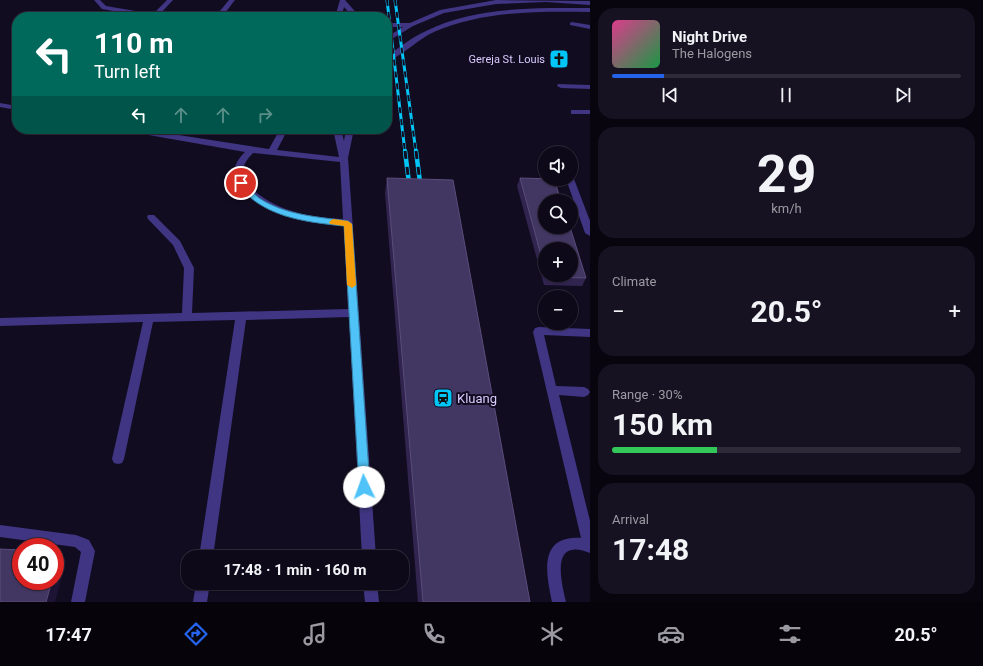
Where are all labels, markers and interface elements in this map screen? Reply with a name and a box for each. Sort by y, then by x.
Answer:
text: 110 m [94,27,173,60]
icon: left [28,28,80,80]
text: Night Drive [672,28,747,46]
text: The Halogens [672,46,752,61]
church icon: Gereja St. Louis [548,48,570,70]
place label: Gereja St. Louis [468,53,545,66]
text: Turn left [94,61,160,82]
icon: previous [659,84,681,106]
icon: pause [775,84,797,106]
icon: next [892,84,914,106]
icon: left [128,104,150,126]
icon: ahead [170,104,192,126]
icon: ahead [212,104,234,126]
icon: right [254,104,276,126]
text: 29 [757,144,816,205]
map controls [538,146,578,330]
button: sound [538,146,578,186]
pin [224,166,258,200]
icon: arrive [230,172,252,194]
button: search [538,194,578,234]
text: km/h [771,201,802,216]
button: + [538,242,578,282]
text: Climate [612,274,656,289]
button: − [538,290,578,330]
text: 20.5° [751,294,823,329]
text: − [612,299,625,324]
text: + [949,299,961,324]
station icon: Kluang [432,387,454,409]
text: Range · 30% [612,387,682,402]
place label: Kluang [457,391,497,406]
text: 150 km [612,407,713,442]
position arrow [343,466,385,508]
text: Arrival [612,512,649,527]
text: 17:48 [612,532,689,567]
speed limit sign: 40 [12,538,64,590]
text: 17:48 · 1 min · 160 m [224,561,366,579]
icon: directions [182,620,210,648]
icon: music [301,620,329,648]
icon: phone [420,620,448,648]
icon: climate [538,620,566,648]
icon: car [657,620,685,648]
icon: filters [776,620,804,648]
text: 17:47 [45,624,92,645]
text: 20.5° [894,624,938,645]

